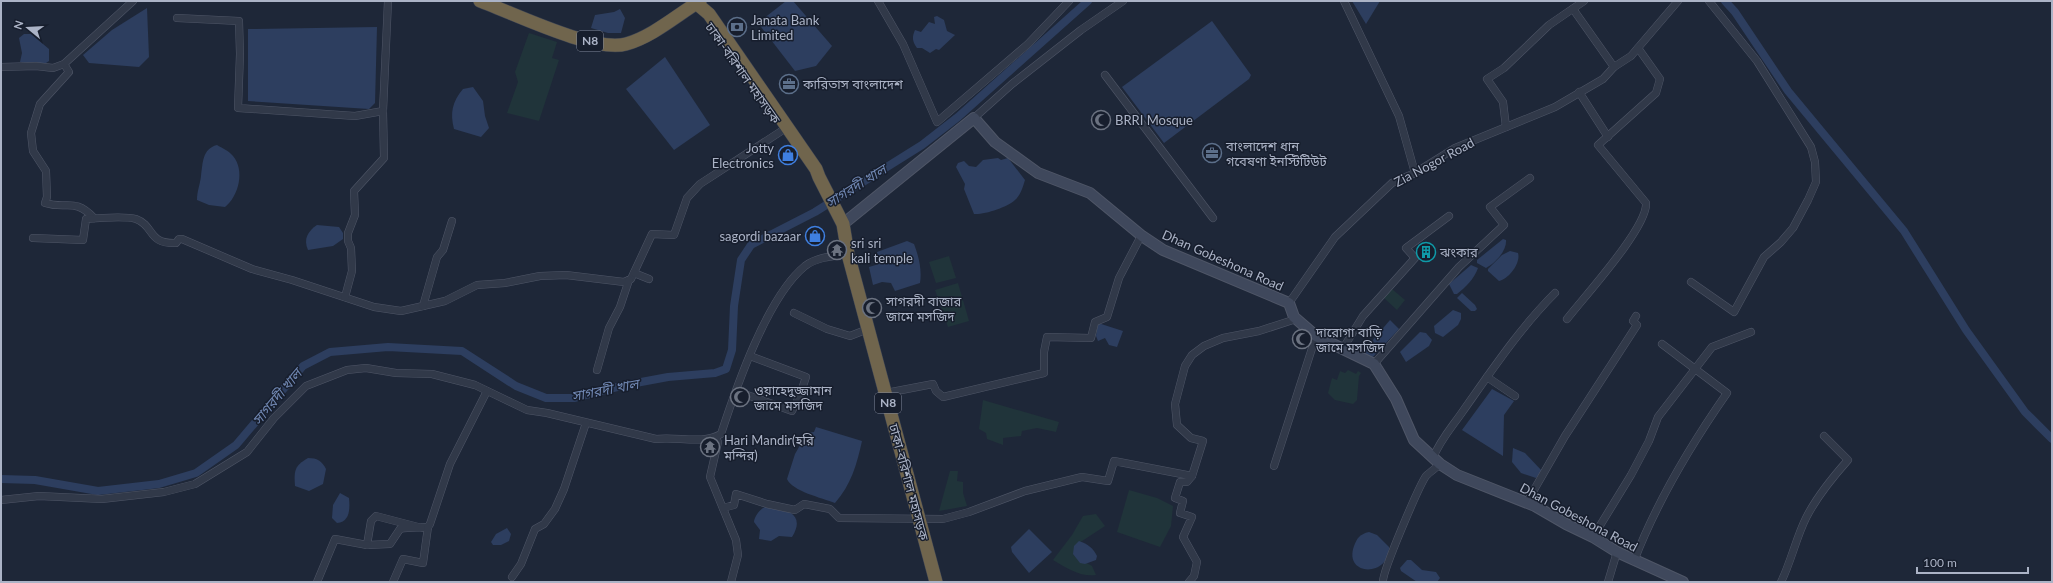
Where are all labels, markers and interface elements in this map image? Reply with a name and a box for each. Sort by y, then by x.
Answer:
north arrow [8,8,48,48]
place label: Janata Bank Limited [751,12,820,43]
bank icon: Janata Bank Limited [726,16,748,38]
text: N [11,19,26,31]
street label: ঢাকা-বরিশাল মহাসড়ক [702,19,784,127]
road number: N8 [577,31,603,51]
office icon: কারিতাস বাংলাদেশ [778,73,800,95]
place label: কারিতাস বাংলাদেশ [802,76,903,92]
mosque icon: BRRI Mosque [1090,109,1112,131]
place label: BRRI Mosque [1115,112,1193,128]
street label: Zia Nogor Road [1391,134,1477,190]
place label: বাংলাদেশ ধান গবেষণা ইনস্টিটিউট [1225,138,1328,169]
place label: Jotty Electronics [712,140,774,171]
office icon: বাংলাদেশ ধান গবেষণা ইনস্টিটিউট [1201,142,1223,164]
shop icon: Jotty Electronics [777,144,799,166]
water label: সাগরদী খাল [822,159,891,211]
shop icon: sagordi bazaar [804,225,826,247]
street label: Dhan Gobeshona Road [1160,226,1286,294]
place label: sagordi bazaar [719,228,801,244]
place label: sri sri kali temple [851,235,913,266]
temple icon: sri sri kali temple [826,239,848,261]
building icon: ঝংকার [1415,241,1437,263]
place label: ঝংকার [1439,244,1478,260]
place label: সাগরদী বাজার জামে মসজিদ [885,293,962,324]
mosque icon: সাগরদী বাজার জামে মসজিদ [861,297,883,319]
place label: দারোগা বাড়ি জামে মসজিদ [1315,324,1385,355]
mosque icon: দারোগা বাড়ি জামে মসজিদ [1291,328,1313,350]
water label: সাগরদী খাল [248,363,307,428]
water label: সাগরদী খাল [570,374,643,404]
place label: ওয়াহেদুজ্জামান জামে মসজিদ [753,382,832,413]
mosque icon: ওয়াহেদুজ্জামান জামে মসজিদ [729,386,751,408]
road number: N8 [875,393,901,413]
street label: ঢাকা-বরিশাল মহাসড়ক [886,421,932,542]
place label: Hari Mandir(হরি মন্দির) [723,432,814,463]
temple icon: Hari Mandir(হরি মন্দির) [699,436,721,458]
street label: Dhan Gobeshona Road [1517,479,1641,555]
scale bar [1917,549,2028,575]
text: 100 m [1923,555,1957,570]

